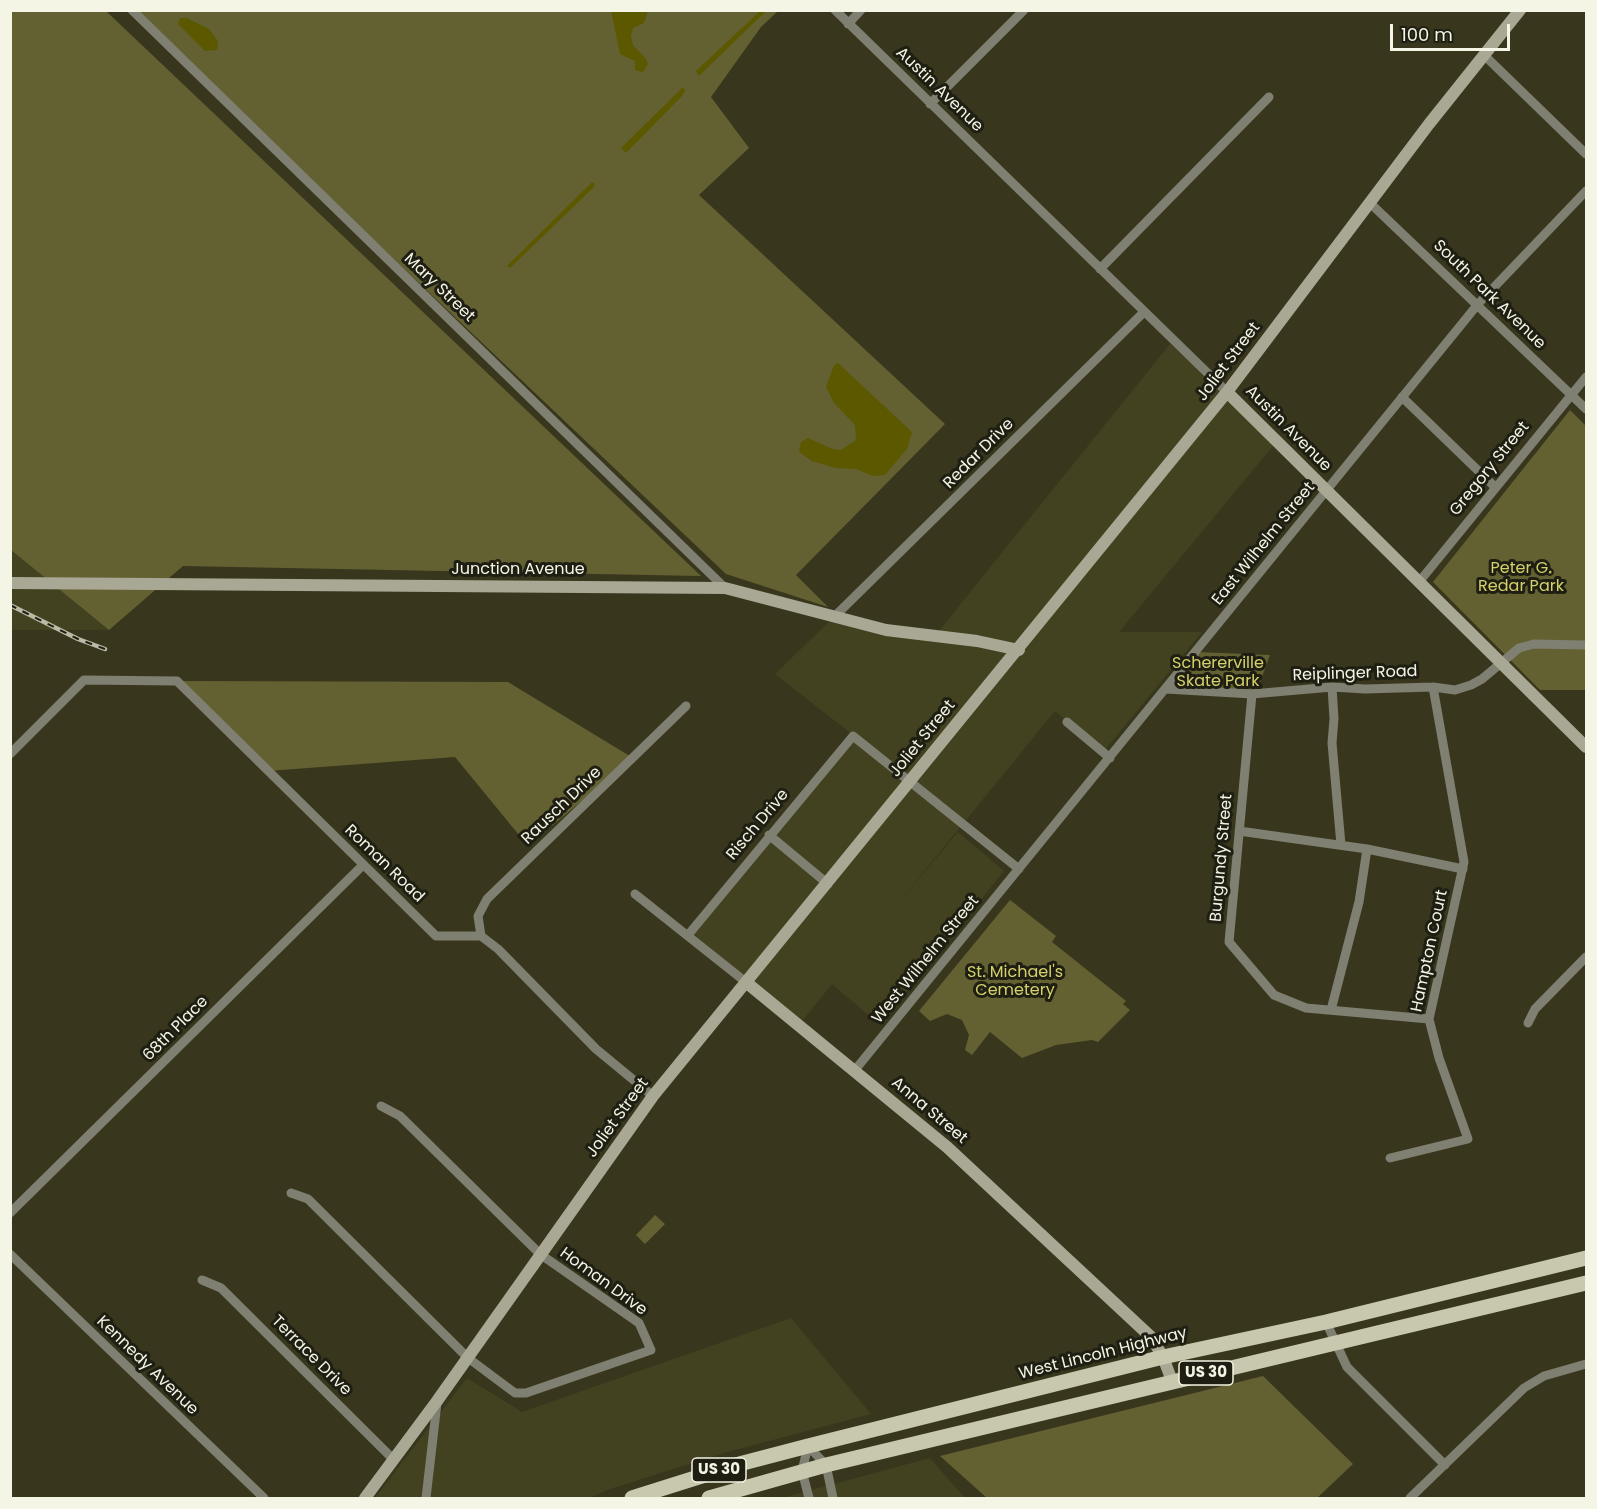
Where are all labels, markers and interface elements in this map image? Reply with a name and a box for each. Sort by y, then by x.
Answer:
scale bar [1393,12,1513,50]
text: 100 m [1401,22,1453,47]
street label: Austin Avenue [891,44,987,136]
street label: South Park Avenue [1429,236,1549,354]
street label: Mary Street [400,250,478,326]
street label: Joliet Street [1193,319,1265,405]
street label: Austin Avenue [1241,382,1335,476]
street label: Redar Drive [940,415,1018,493]
street label: Gregory Street [1446,418,1534,520]
street label: East Wilhelm Street [1209,479,1319,609]
park label: Peter G. Redar Park [1478,559,1564,597]
street label: Junction Avenue [451,560,585,580]
park label: Schererville Skate Park [1172,654,1264,692]
street label: Reiplinger Road [1292,662,1418,686]
street label: Joliet Street [886,697,960,781]
street label: Rausch Drive [518,763,606,849]
street label: Risch Drive [723,786,793,864]
street label: Burgundy Street [1207,793,1237,923]
street label: Roman Road [340,821,428,907]
street label: Hampton Court [1408,888,1452,1014]
street label: West Wilhelm Street [868,892,984,1028]
park label: St. Michael's Cemetery [967,963,1063,1001]
street label: 68th Place [139,992,213,1066]
street label: Anna Street [887,1074,971,1148]
street label: Joliet Street [583,1075,653,1161]
street label: Homan Drive [556,1244,650,1320]
street label: Terrace Drive [267,1312,355,1400]
street label: Kennedy Avenue [92,1313,202,1419]
street label: West Lincoln Highway [1017,1324,1189,1384]
road number: US 30 [1179,1361,1233,1385]
road number: US 30 [692,1458,746,1482]

